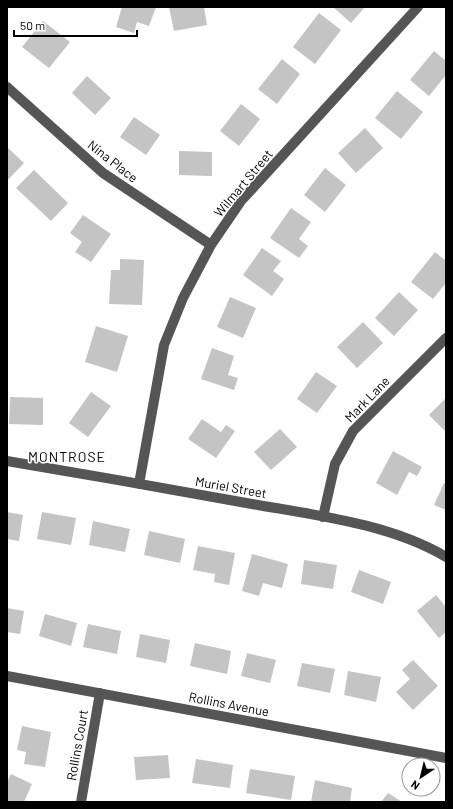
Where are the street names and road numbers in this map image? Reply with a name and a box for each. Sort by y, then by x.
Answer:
street label: Nina Place [85,136,141,186]
street label: Wilmart Street [210,146,276,220]
street label: Mark Lane [341,373,393,425]
street label: Muriel Street [194,473,268,501]
street label: Rollins Avenue [187,688,271,720]
street label: Rollins Court [63,708,91,782]

